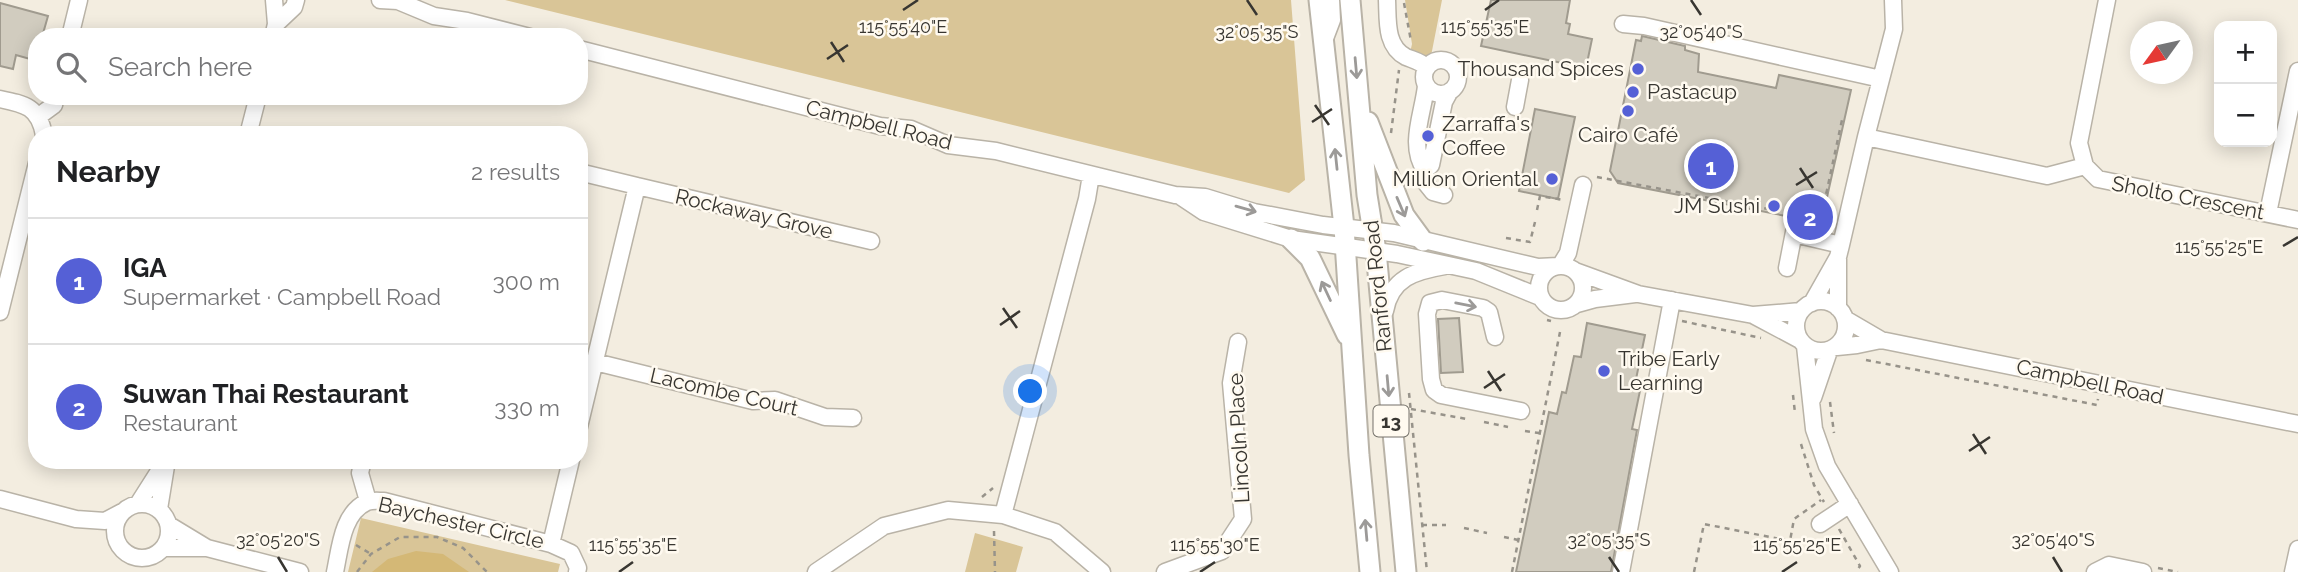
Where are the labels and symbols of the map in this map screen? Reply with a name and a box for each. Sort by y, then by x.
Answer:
text: 115°55'40"E [859,16,947,37]
text: 115°55'35"E [1441,16,1529,37]
text: 32°05'35"S [1215,21,1299,42]
text: 32°05'40"S [1659,21,1743,42]
north arrow [2130,21,2193,84]
one-way arrow [1350,56,1363,79]
place label: Thousand Spices [1458,56,1624,81]
marker: Thousand Spices [1630,61,1646,77]
place label: Pastacup [1647,79,1737,104]
marker: Pastacup [1625,84,1641,100]
street label: Campbell Road [803,94,955,155]
marker: Cairo Café [1620,103,1636,119]
place label: Zarraffa's Coffee [1442,111,1530,160]
place label: Cairo Café [1578,122,1678,147]
marker: Zarraffa's Coffee [1420,128,1436,144]
pin: 1 [1688,140,1734,192]
one-way arrow [1330,148,1343,171]
place label: Million Oriental [1393,166,1538,191]
street label: Sholto Crescent [2110,170,2266,225]
marker: Million Oriental [1544,171,1560,187]
street label: Rockaway Grove [673,183,835,244]
pin: 2 [1787,191,1833,243]
place label: JM Sushi [1674,193,1760,218]
one-way arrow [1396,196,1409,217]
marker: JM Sushi [1766,198,1782,214]
one-way arrow [1235,204,1257,217]
street label: Ranford Road [1358,219,1397,353]
text: 115°55'25"E [2175,236,2263,257]
one-way arrow [1319,281,1333,302]
one-way arrow [1454,298,1477,312]
place label: Tribe Early Learning [1618,346,1720,395]
street label: Campbell Road [2014,354,2166,409]
street label: Lacombe Court [648,362,801,421]
marker: Tribe Early Learning [1596,363,1612,379]
street label: Lincoln Place [1223,372,1254,504]
your location [1013,374,1047,408]
one-way arrow [1382,374,1395,397]
road number: 13 [1374,406,1408,436]
street label: Baychester Circle [376,491,546,554]
one-way arrow [1359,519,1372,542]
text: 32°05'20"S [236,529,320,550]
text: 32°05'35"S [1567,529,1651,550]
text: 32°05'40"S [2011,529,2095,550]
text: 115°55'35"E [589,534,677,555]
text: 115°55'30"E [1170,534,1260,555]
text: 115°55'25"E [1753,534,1841,555]

